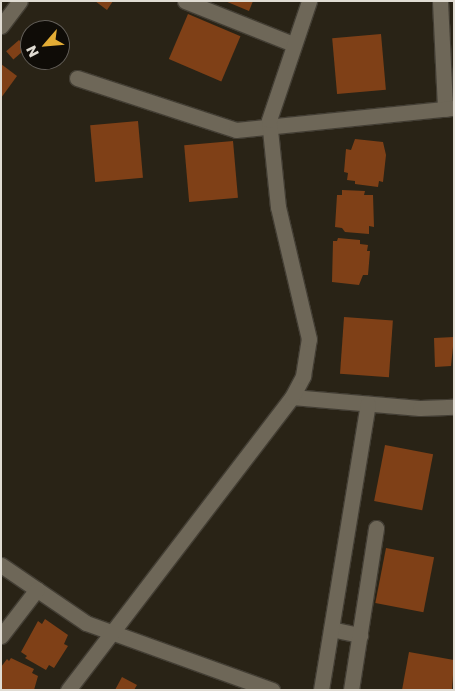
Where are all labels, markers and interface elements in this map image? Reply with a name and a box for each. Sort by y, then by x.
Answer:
north arrow [20,20,70,70]
text: N [21,42,44,61]

